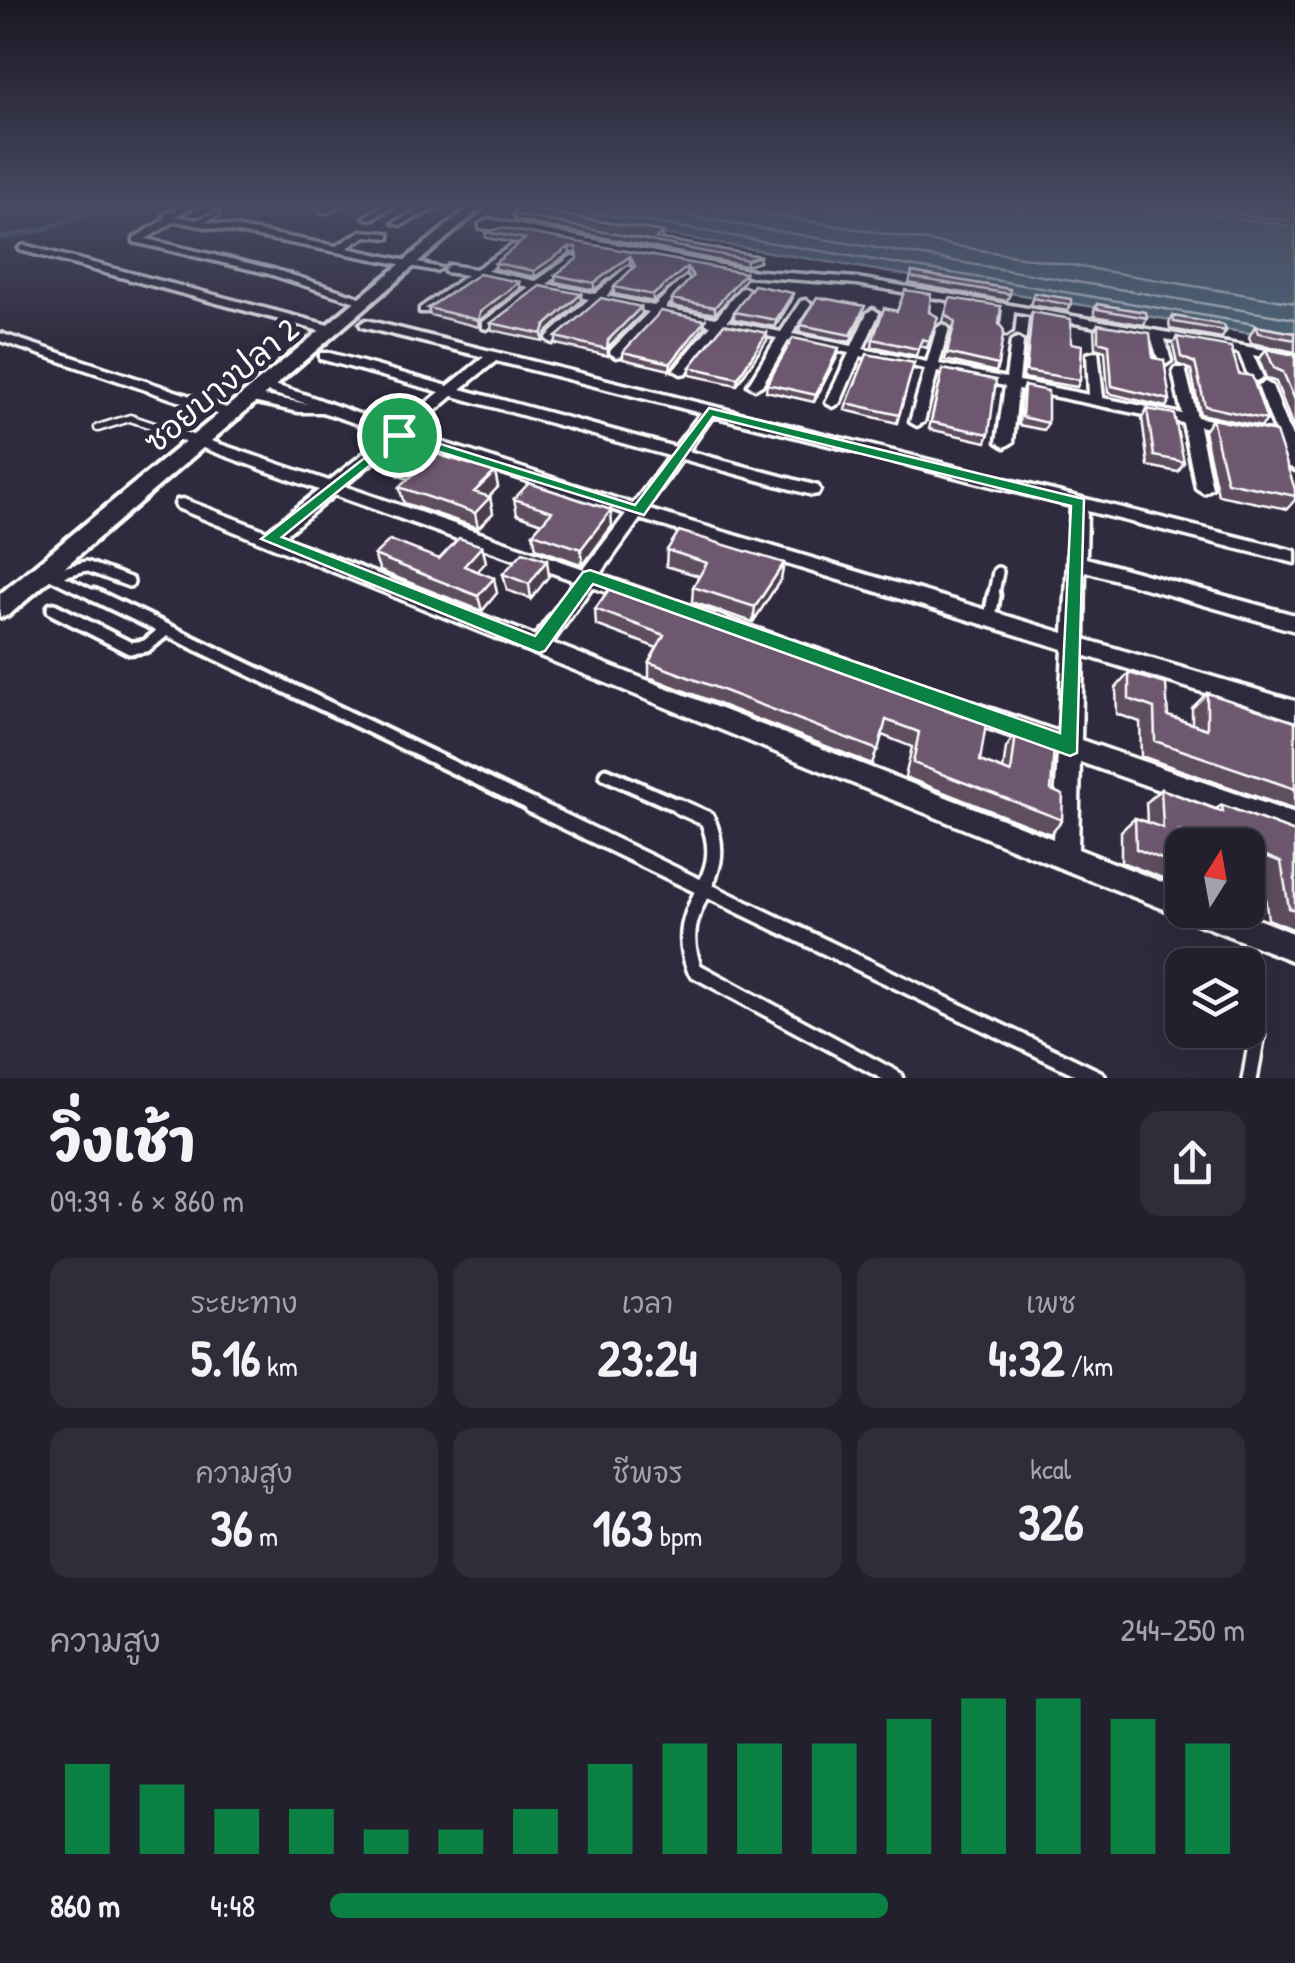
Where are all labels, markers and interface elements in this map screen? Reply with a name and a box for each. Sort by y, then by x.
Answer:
street label: ซอยบางปลา 2 [135,308,307,462]
pin [357,393,442,478]
icon: arrive [372,408,427,463]
north arrow [1165,828,1265,928]
map controls [1165,828,1265,1048]
button: layers [1165,948,1265,1048]
text: วิ่งเช้า [50,1104,195,1178]
button: share [1140,1111,1245,1216]
text: 09:39 · 6 × 860 m [50,1179,244,1222]
text: ระยะทาง [191,1284,298,1322]
text: เวลา [622,1284,673,1322]
text: เพซ [1026,1284,1076,1322]
text: 5.16 [191,1324,261,1392]
text: 23:24 [598,1324,697,1392]
text: 4:32 [988,1324,1064,1392]
text: km [261,1347,298,1385]
text: /km [1064,1347,1113,1385]
text: kcal [1030,1450,1071,1488]
text: ความสูง [196,1454,293,1492]
text: ชีพจร [612,1454,683,1492]
text: 326 [1018,1488,1084,1556]
text: 36 [210,1494,253,1562]
text: 163 [593,1494,653,1562]
text: m [253,1517,278,1555]
text: bpm [653,1517,702,1555]
text: 244–250 m [1121,1608,1245,1651]
text: ความสูง [50,1619,161,1662]
text: 860 m [50,1884,120,1927]
text: 4:48 [210,1884,255,1927]

